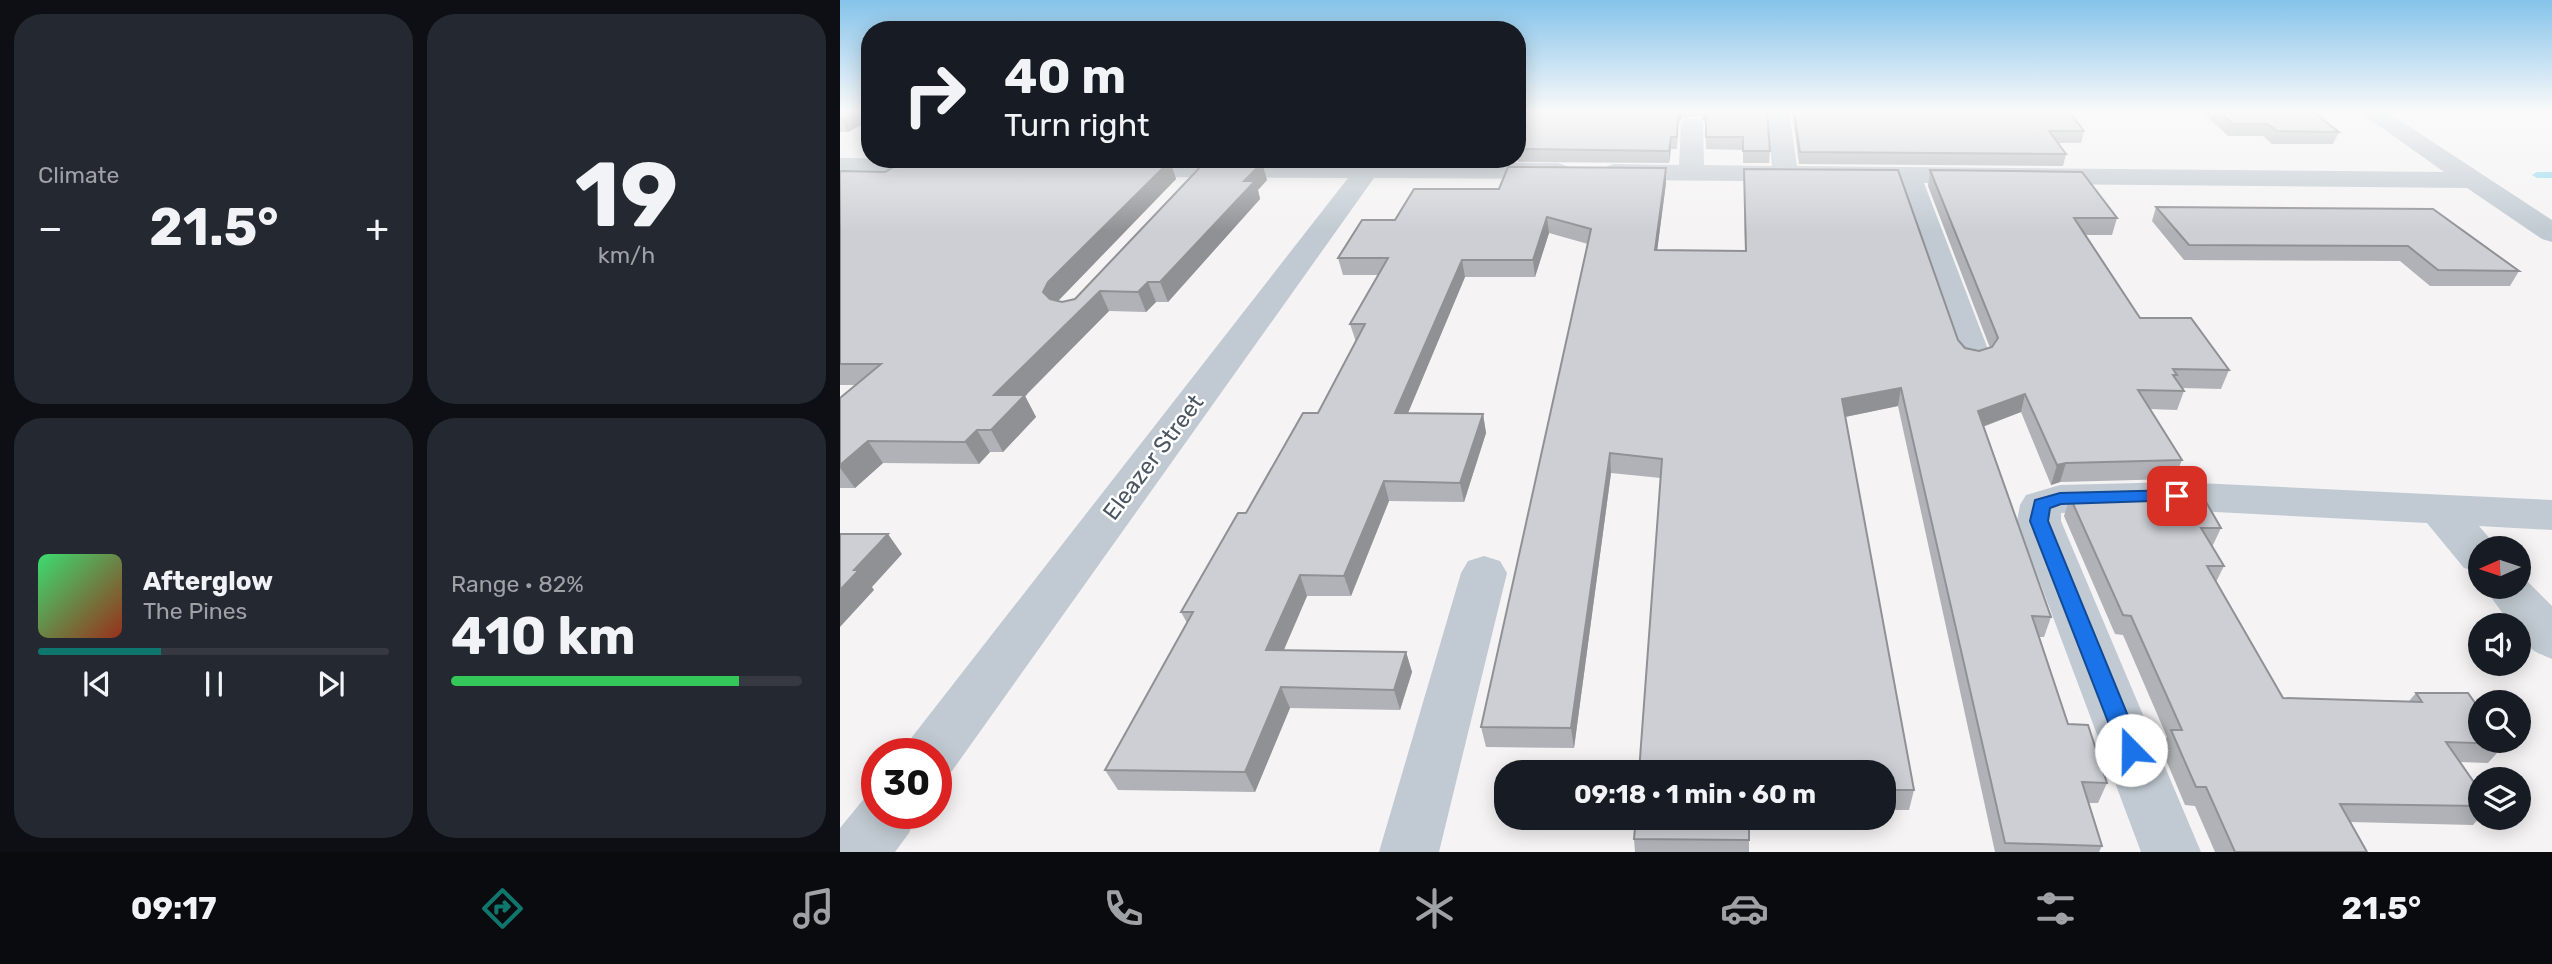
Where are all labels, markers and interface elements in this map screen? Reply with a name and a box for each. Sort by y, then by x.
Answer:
text: 40 m [1004,47,1126,105]
icon: right [889,49,980,140]
text: Turn right [1004,106,1149,144]
text: 19 [575,141,678,249]
text: Climate [38,161,119,189]
text: 21.5° [149,196,279,258]
text: − [38,205,63,251]
text: + [365,205,389,251]
text: km/h [598,241,655,269]
street label: Eleazer Street [1097,389,1209,525]
pin [2147,466,2207,526]
icon: arrive [2158,477,2196,515]
north arrow [2468,536,2530,598]
map controls [2468,536,2531,830]
text: Afterglow [143,566,273,597]
text: Range · 82% [451,570,584,598]
text: The Pines [143,597,247,625]
text: 410 km [451,605,636,667]
button: sound [2468,613,2531,676]
icon: previous [78,665,116,703]
icon: pause [195,665,233,703]
icon: next [312,665,350,703]
button: search [2468,690,2531,753]
position arrow [2094,713,2168,787]
speed limit sign: 30 [861,738,952,829]
button: layers [2468,767,2531,830]
text: 09:18 · 1 min · 60 m [1574,779,1816,810]
icon: directions [478,884,527,933]
icon: music [789,884,838,933]
icon: phone [1099,884,1148,933]
icon: climate [1410,884,1459,933]
icon: car [1720,884,1769,933]
icon: filters [2031,884,2080,933]
text: 09:17 [131,889,217,927]
text: 21.5° [2342,889,2421,927]

